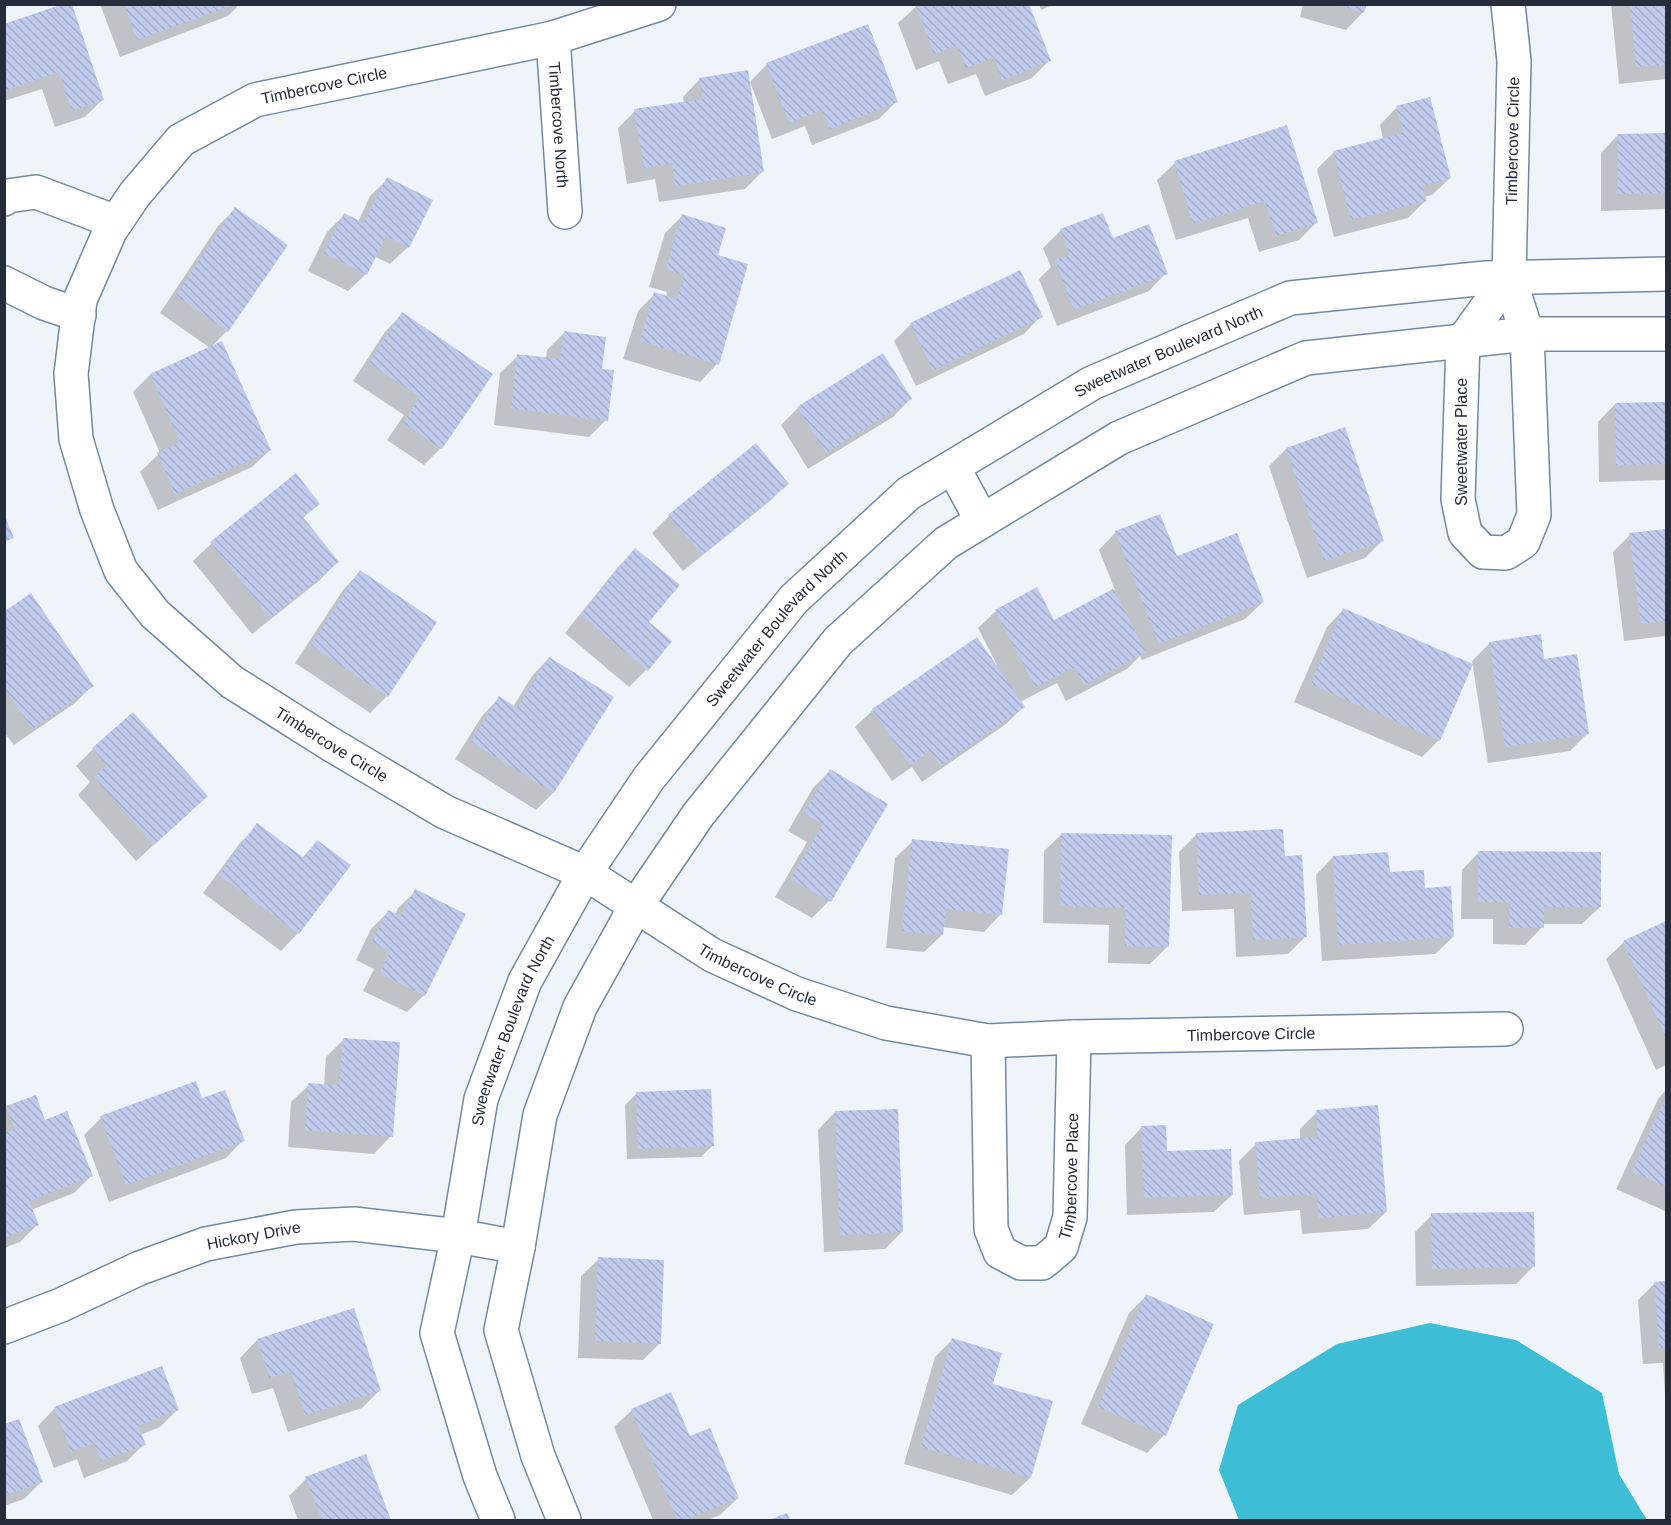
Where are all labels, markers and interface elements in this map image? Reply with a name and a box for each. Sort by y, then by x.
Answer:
street label: Timbercove North [546,61,571,189]
street label: Timbercove Circle [260,64,389,107]
street label: Timbercove Circle [1503,77,1522,205]
street label: Sweetwater Boulevard North [1071,303,1265,401]
street label: Sweetwater Place [1453,378,1470,506]
street label: Sweetwater Boulevard North [703,547,850,710]
street label: Timbercove Circle [272,704,391,785]
street label: Sweetwater Boulevard North [469,933,558,1127]
street label: Timbercove Circle [695,941,819,1009]
street label: Timbercove Circle [1187,1025,1316,1044]
street label: Timbercove Place [1056,1113,1081,1242]
street label: Hickory Drive [205,1218,302,1253]

